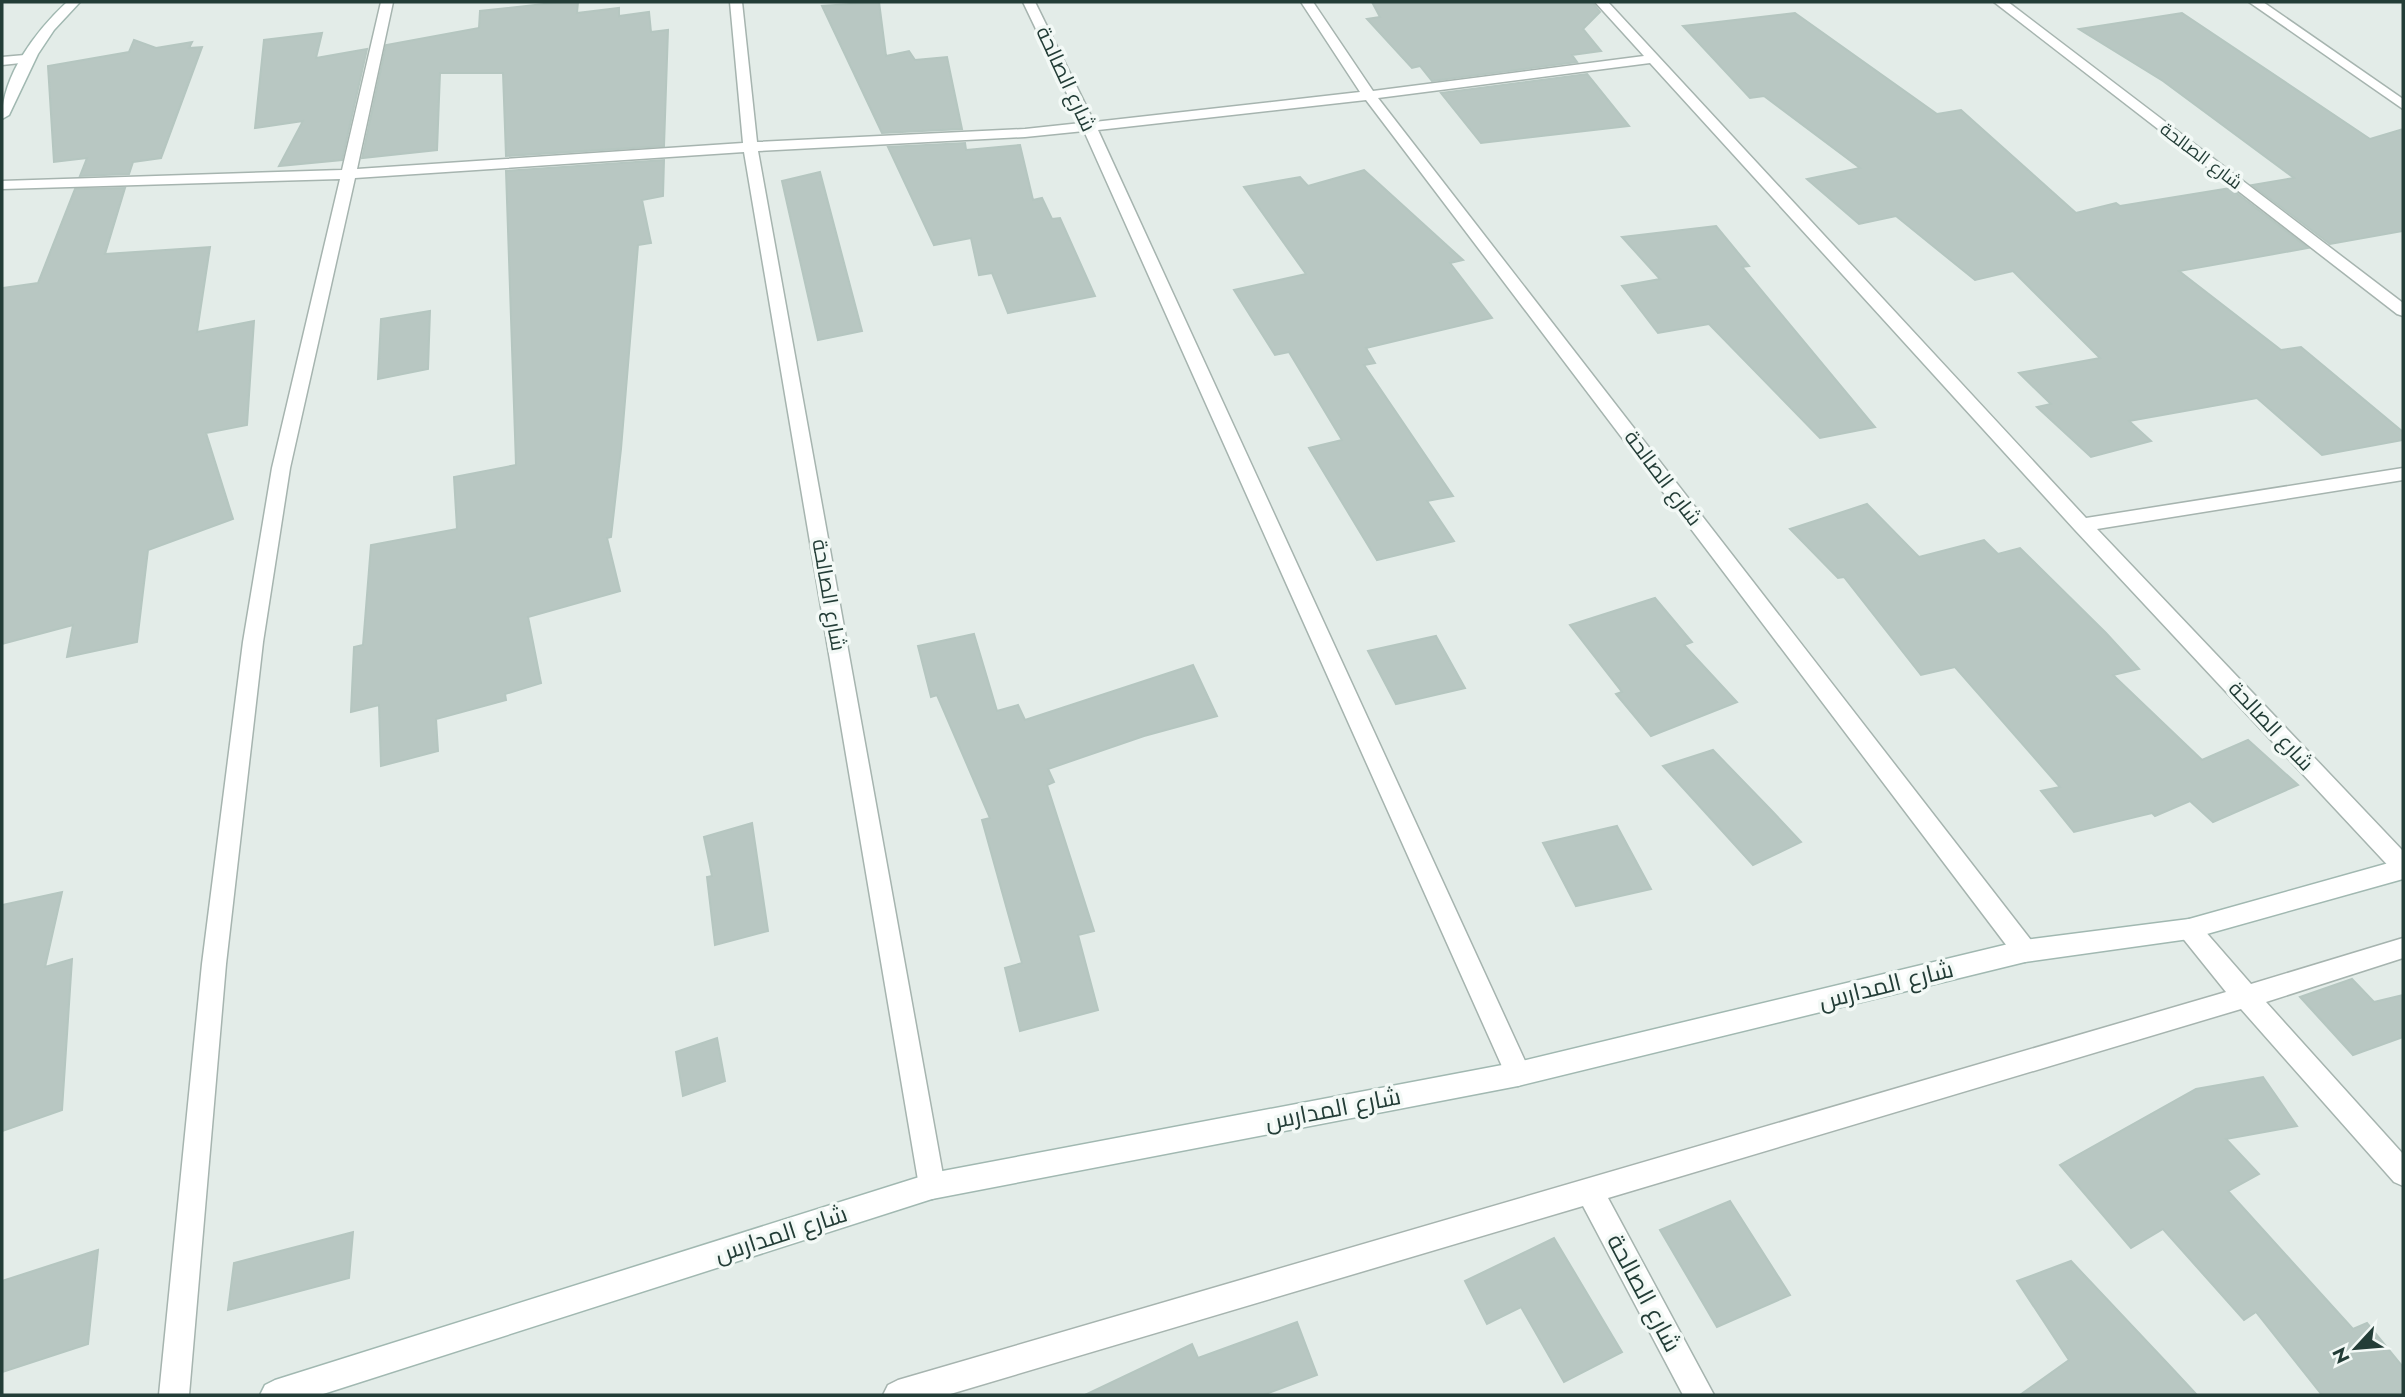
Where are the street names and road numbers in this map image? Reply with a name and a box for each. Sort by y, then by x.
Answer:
street label: شارع الصالحة [1029,21,1103,137]
street label: شارع الصالحة [2154,116,2248,196]
street label: شارع الصالحة [1617,424,1709,532]
street label: شارع الصالحة [804,537,854,653]
street label: شارع الصالحة [2221,674,2321,778]
street label: شارع المدارس [1815,951,1957,1018]
street label: شارع المدارس [1262,1078,1404,1139]
street label: شارع المدارس [710,1196,852,1271]
street label: شارع الصالحة [1599,1227,1690,1358]

